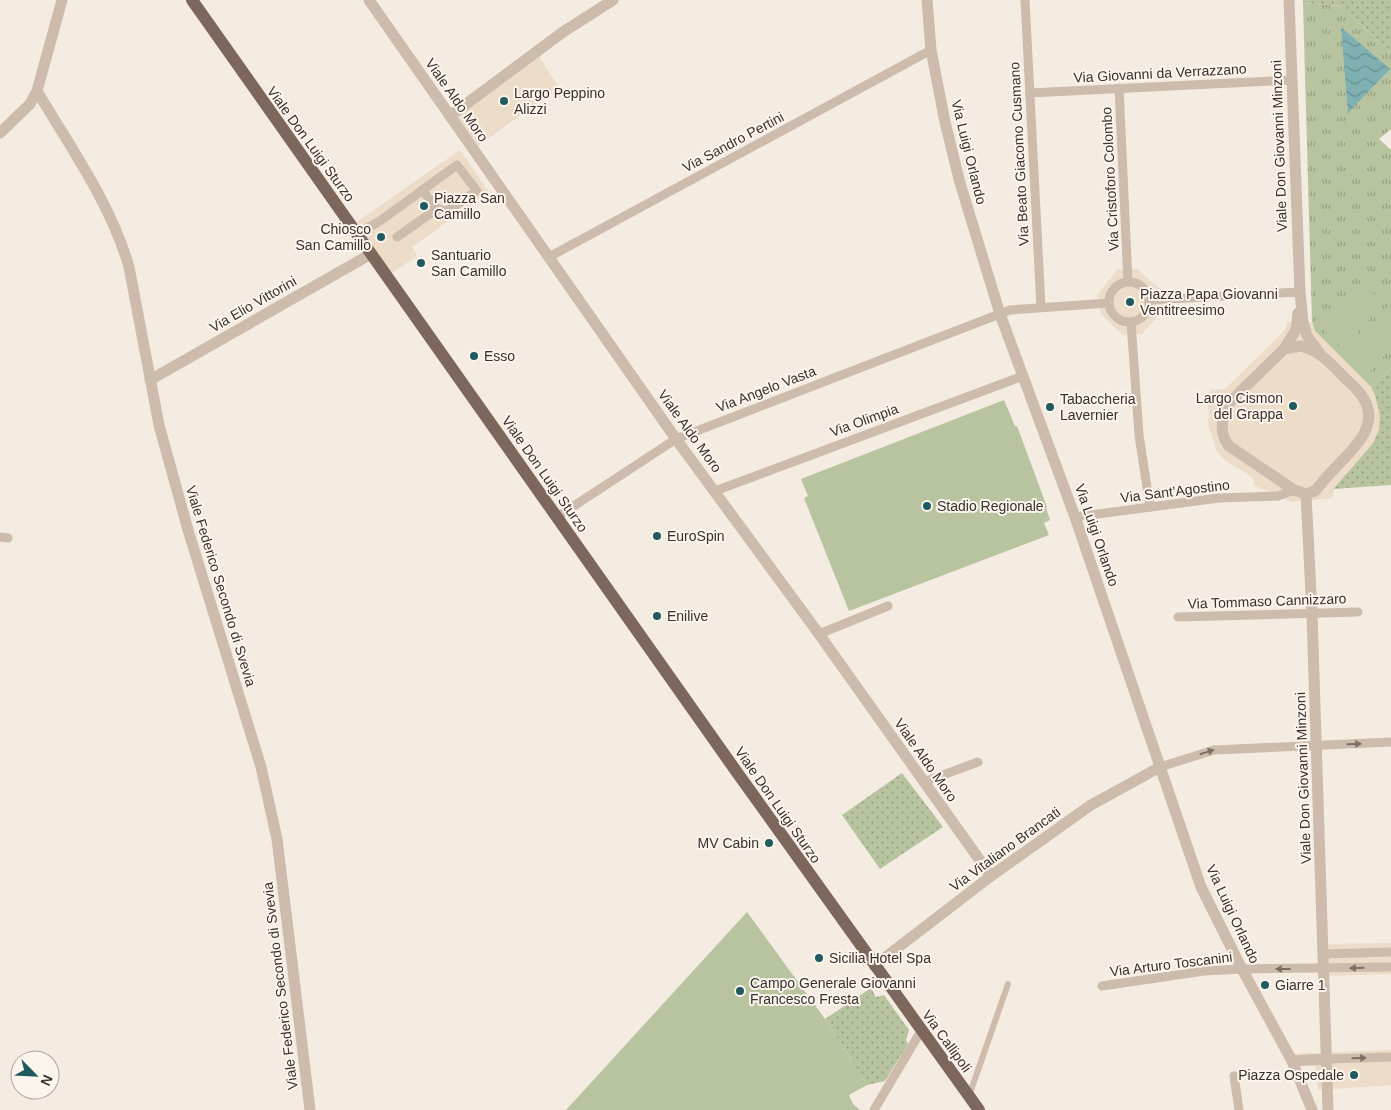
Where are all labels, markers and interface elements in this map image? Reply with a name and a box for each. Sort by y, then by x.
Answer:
street label: Viale Aldo Moro [422,55,492,145]
street label: Via Giovanni da Verrazzano [1073,60,1247,86]
street label: Viale Don Giovanni Minzoni [1268,60,1290,232]
street label: Via Beato Giacomo Cusmano [1006,61,1032,246]
street label: Viale Don Luigi Sturzo [264,83,358,205]
place label: Largo Peppino Alizzi [514,85,605,117]
marker: Largo Peppino Alizzi [498,95,510,107]
street label: Via Luigi Orlando [948,98,990,206]
street label: Via Cristoforo Colombo [1098,106,1122,252]
street label: Via Sandro Pertini [680,109,786,175]
place label: Piazza San Camillo [434,190,505,222]
marker: Piazza San Camillo [418,200,430,212]
place label: Chiosco San Camillo [296,221,371,253]
marker: Chiosco San Camillo [375,231,387,243]
place label: Santuario San Camillo [431,247,507,279]
marker: Santuario San Camillo [415,257,427,269]
street label: Via Elio Vittorini [207,273,299,335]
place label: Piazza Papa Giovanni Ventitreesimo [1140,286,1278,318]
marker: Piazza Papa Giovanni Ventitreesimo [1124,296,1136,308]
place label: Esso [484,348,515,364]
marker: Esso [468,350,480,362]
street label: Via Angelo Vasta [714,363,818,415]
street label: Viale Aldo Moro [655,387,725,475]
place label: Largo Cismon del Grappa [1196,390,1283,422]
place label: Tabaccheria Lavernier [1060,391,1136,423]
street label: Via Olimpia [828,400,900,440]
marker: Largo Cismon del Grappa [1287,400,1299,412]
marker: Tabaccheria Lavernier [1044,401,1056,413]
street label: Viale Don Luigi Sturzo [499,413,591,535]
street label: Via Sant'Agostino [1120,476,1231,506]
street label: Via Luigi Orlando [1072,482,1122,588]
street label: Viale Federico Secondo di Svevia [183,484,259,689]
place label: Stadio Regionale [937,498,1044,514]
marker: Stadio Regionale [921,500,933,512]
place label: EuroSpin [667,528,725,544]
marker: EuroSpin [651,530,663,542]
street label: Via Tommaso Cannizzaro [1187,590,1347,612]
place label: Enilive [667,608,708,624]
marker: Enilive [651,610,663,622]
street label: Viale Don Giovanni Minzoni [1292,692,1314,864]
street label: Viale Aldo Moro [891,715,961,805]
one-way arrow [1346,740,1362,748]
street label: Viale Don Luigi Sturzo [732,744,824,866]
one-way arrow [1199,748,1214,756]
street label: Via Vitaliano Brancati [947,804,1063,894]
place label: MV Cabin [698,835,759,851]
marker: MV Cabin [763,837,775,849]
street label: Via Luigi Orlando [1203,862,1263,966]
street label: Viale Federico Secondo di Svevia [259,881,301,1091]
street label: Via Arturo Toscanini [1109,949,1233,979]
place label: Sicilia Hotel Spa [829,950,931,966]
marker: Sicilia Hotel Spa [813,952,825,964]
one-way arrow [1349,964,1365,972]
one-way arrow [1275,965,1291,973]
place label: Campo Generale Giovanni Francesco Fresta [750,975,916,1007]
place label: Giarre 1 [1275,977,1326,993]
marker: Giarre 1 [1259,979,1271,991]
marker: Campo Generale Giovanni Francesco Fresta [734,985,746,997]
street label: Via Callipoli [919,1007,975,1075]
north arrow [10,1050,60,1100]
one-way arrow [1351,1054,1367,1062]
place label: Piazza Ospedale [1238,1067,1344,1083]
marker: Piazza Ospedale [1348,1069,1360,1081]
text: N [38,1072,56,1088]

